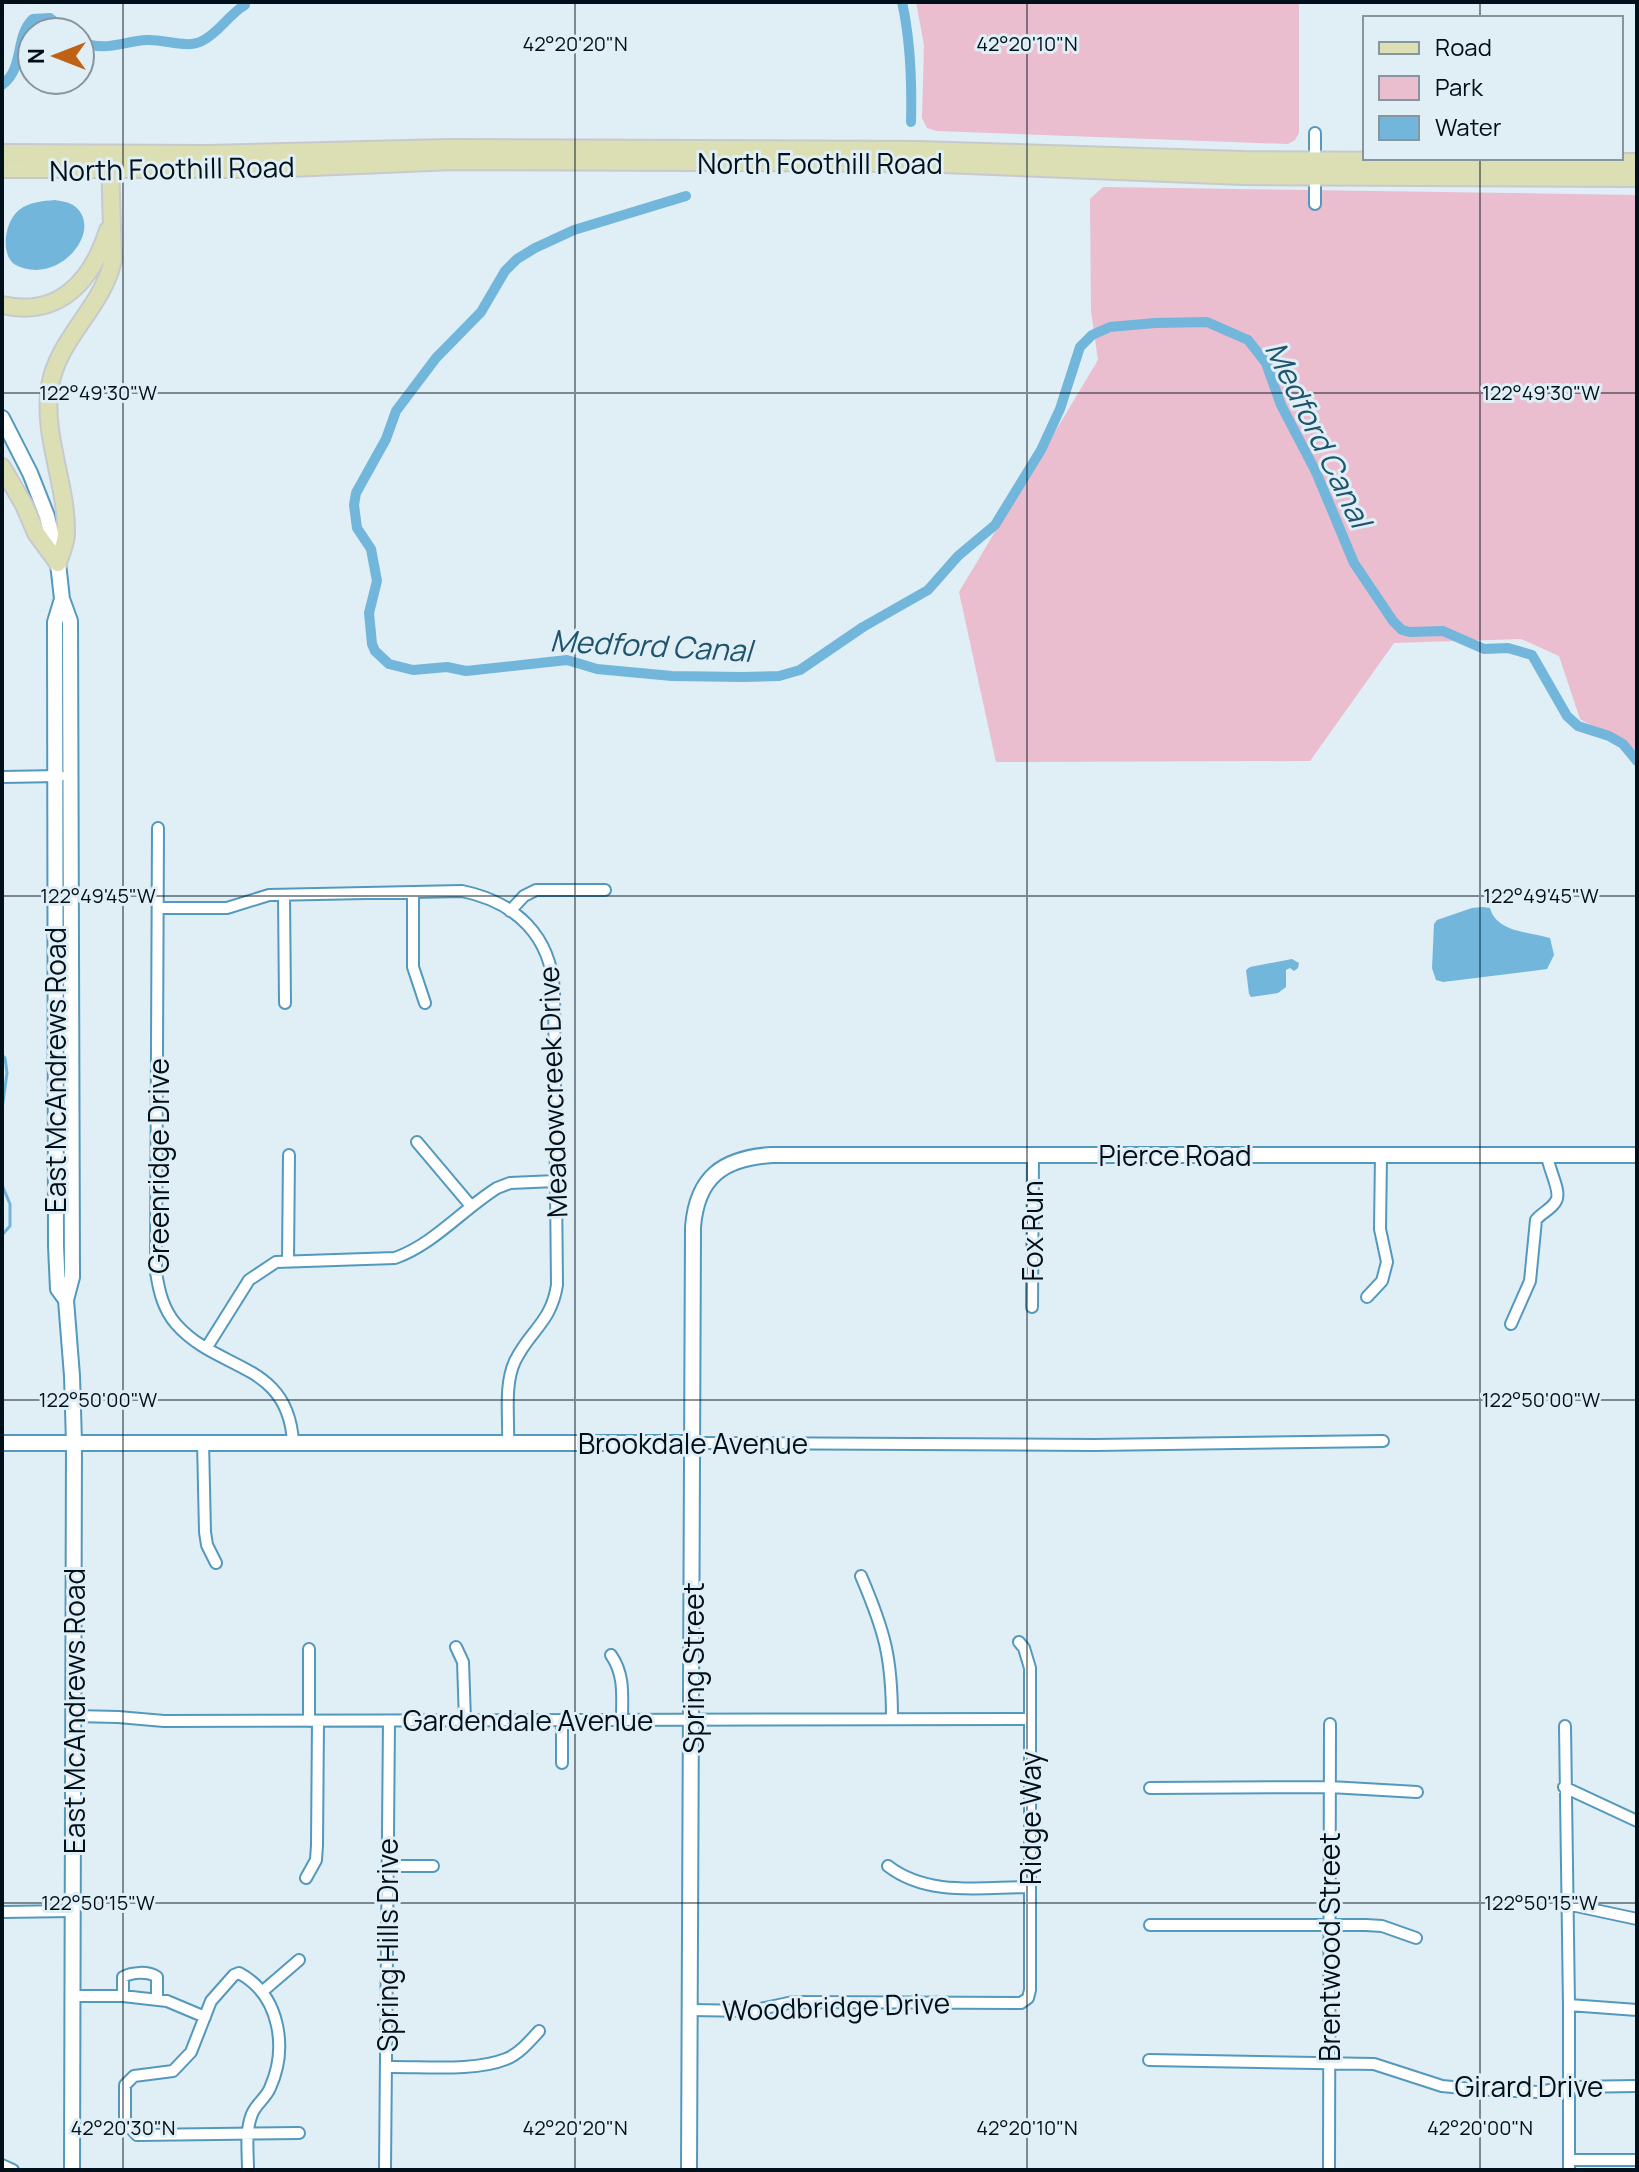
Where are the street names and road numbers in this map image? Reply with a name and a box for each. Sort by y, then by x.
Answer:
street label: North Foothill Road [697,144,943,182]
street label: North Foothill Road [49,147,295,189]
street label: East McAndrews Road [36,927,74,1213]
street label: Meadowcreek Drive [529,966,575,1218]
street label: Greenridge Drive [139,1058,177,1274]
street label: Pierce Road [1098,1136,1252,1174]
street label: Fox Run [1013,1180,1051,1282]
street label: Brookdale Avenue [578,1424,808,1462]
street label: East McAndrews Road [55,1568,93,1854]
street label: Spring Street [674,1582,712,1754]
street label: Gardendale Avenue [403,1701,653,1739]
street label: Ridge Way [1011,1751,1049,1885]
street label: Brentwood Street [1310,1832,1348,2062]
street label: Spring Hills Drive [368,1838,406,2052]
street label: Woodbridge Drive [721,1983,951,2029]
street label: Girard Drive [1455,2067,1603,2105]

